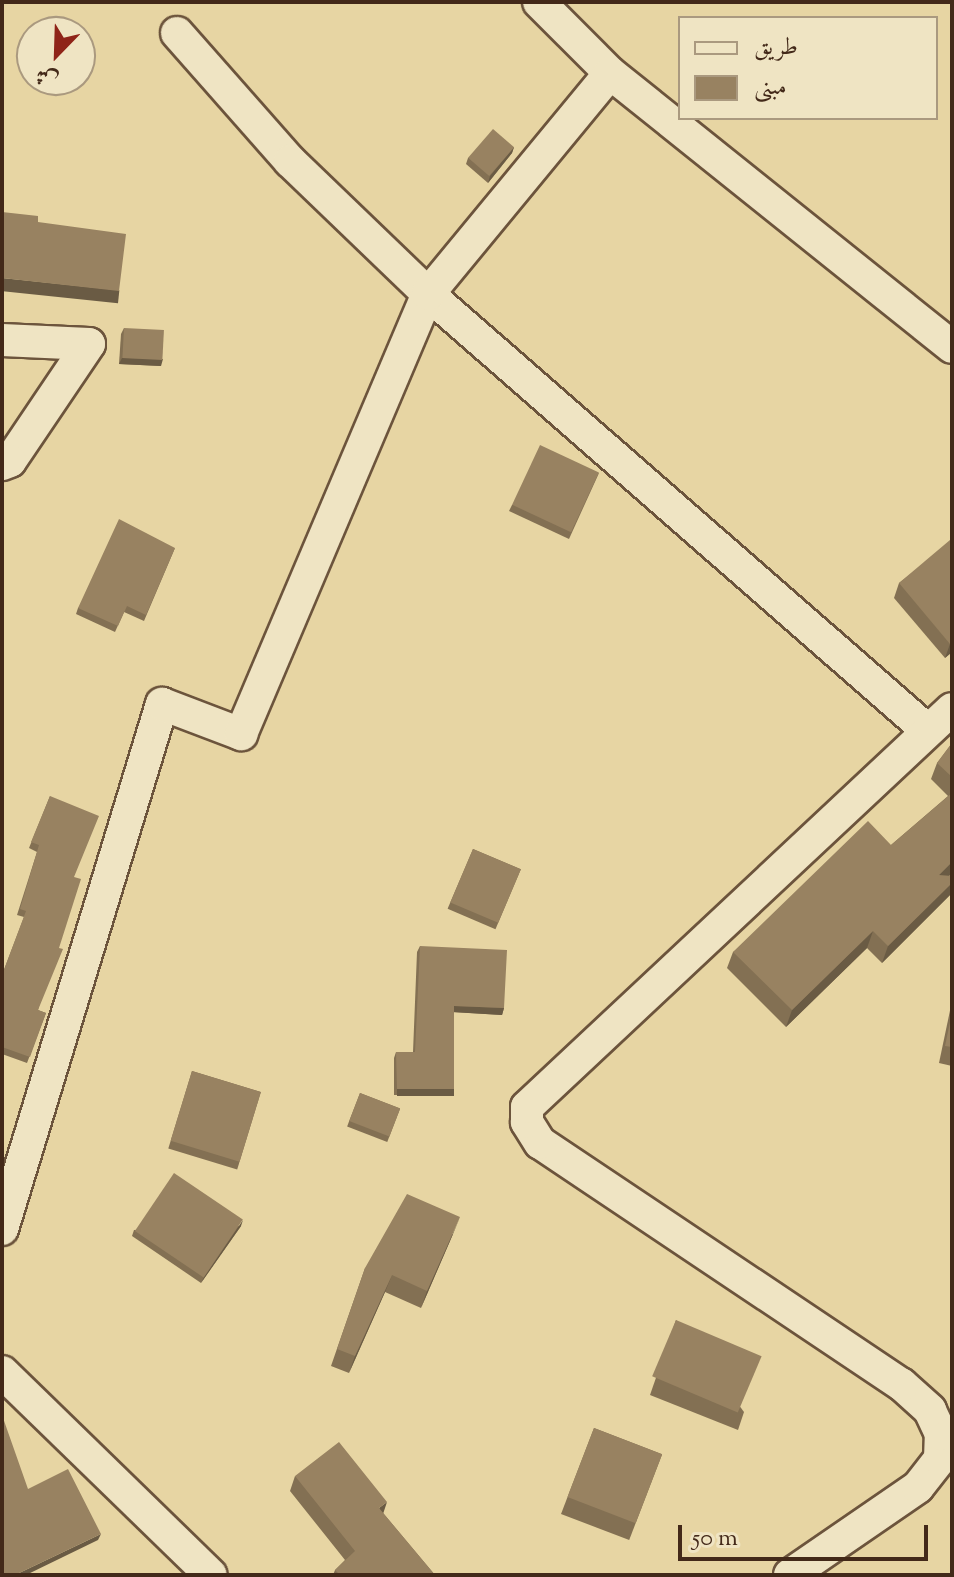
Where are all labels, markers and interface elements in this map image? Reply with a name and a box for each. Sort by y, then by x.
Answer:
north arrow [16,16,96,96]
legend [678,16,938,120]
text: طريق [754,31,798,65]
text: ش [31,57,64,95]
text: مبنى [754,71,787,105]
scale bar [682,1509,932,1559]
text: 50 m [692,1522,738,1556]

